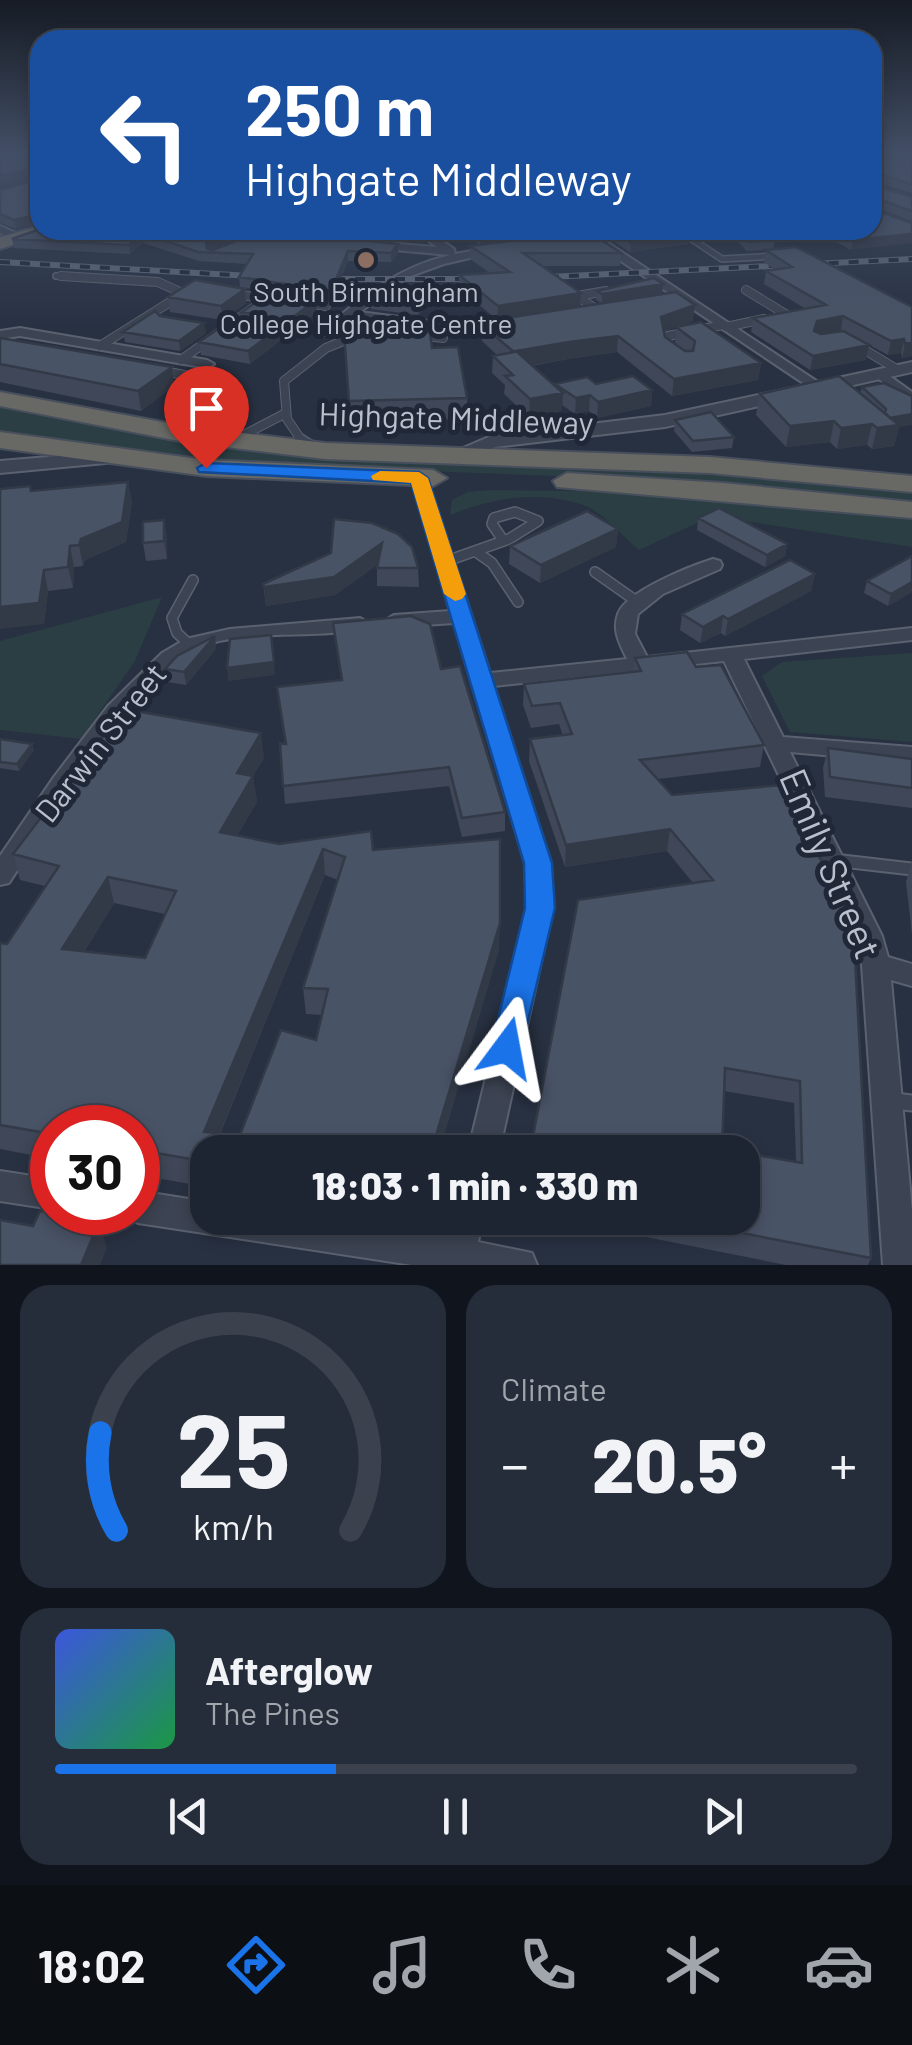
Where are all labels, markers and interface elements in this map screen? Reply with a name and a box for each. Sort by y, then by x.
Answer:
text: 250 m [245,66,434,150]
icon: left [80,70,210,200]
text: Highgate Middleway [245,151,632,205]
marker: South Birmingham College Highgate Centre [355,249,377,271]
place label: South Birmingham College Highgate Centre [220,274,512,340]
pin [164,366,249,469]
icon: arrive [179,381,234,436]
street label: Highgate Middleway [318,393,594,441]
street label: Darwin Street [26,655,173,829]
street label: Emily Street [771,761,892,965]
position arrow [455,996,559,1100]
speed limit sign: 30 [30,1105,160,1235]
text: 18:03 · 1 min · 330 m [312,1162,638,1208]
text: Climate [501,1369,607,1407]
text: 25 [176,1384,290,1509]
text: 20.5° [592,1418,766,1508]
text: − [501,1430,529,1496]
text: + [829,1430,857,1496]
text: km/h [193,1504,273,1547]
text: Afterglow [205,1647,373,1693]
text: The Pines [205,1693,340,1731]
icon: previous [161,1789,216,1844]
icon: pause [428,1789,483,1844]
icon: next [696,1789,751,1844]
icon: directions [221,1930,291,2000]
icon: music [367,1930,437,2000]
icon: phone [513,1930,583,2000]
icon: climate [658,1930,728,2000]
icon: car [804,1930,874,2000]
text: 18:02 [38,1938,145,1992]

